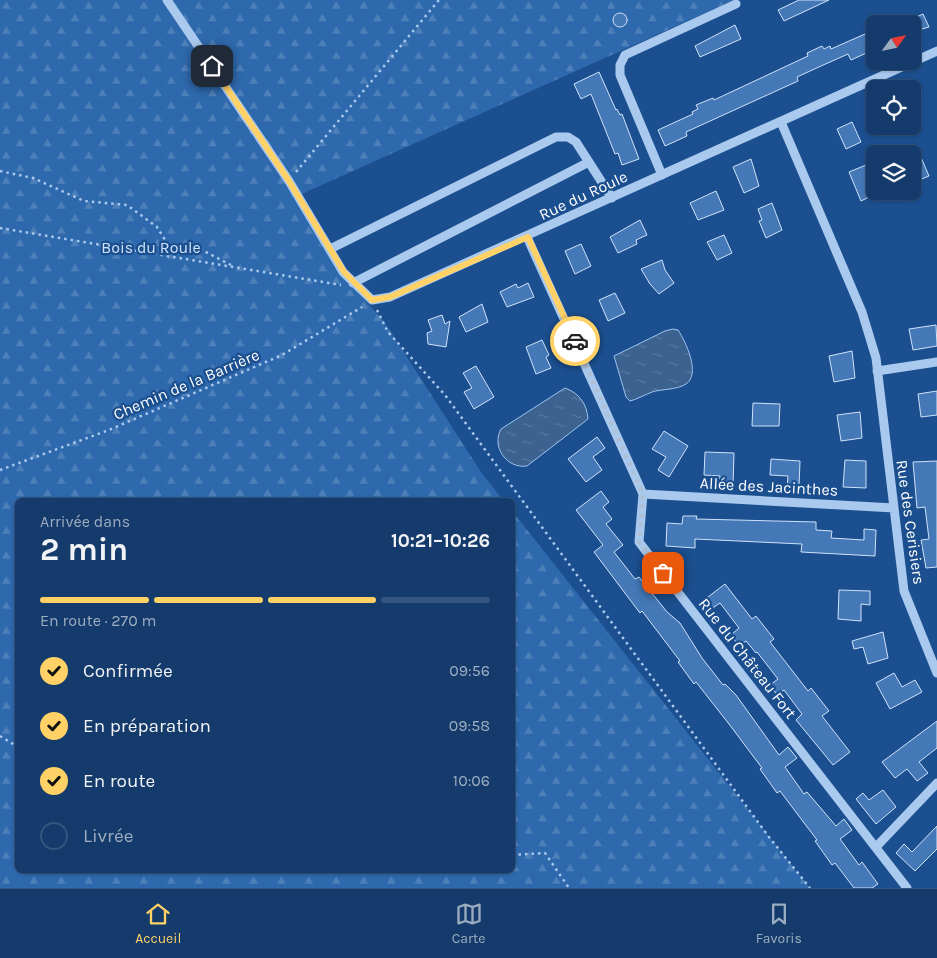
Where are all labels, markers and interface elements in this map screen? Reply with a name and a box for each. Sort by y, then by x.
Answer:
north arrow [866,15,921,70]
map controls [866,15,921,200]
pin [191,45,233,87]
icon: home [198,52,226,80]
button: locate [866,80,921,135]
button: layers [866,145,921,200]
street label: Rue du Roule [536,167,630,224]
park label: Bois du Roule [101,238,201,257]
courier [550,316,600,366]
icon: car [561,327,589,355]
street label: Chemin de la Barrière [110,345,262,424]
street label: Rue des Cerisiers [892,459,929,586]
street label: Allée des Jacinthes [699,473,839,500]
text: Arrivée dans [40,512,130,531]
text: 10:21–10:26 [391,530,490,552]
text: 2 min [40,531,128,568]
pin [642,552,684,594]
icon: bag [649,559,677,587]
street label: Rue du Château Fort [695,594,801,722]
text: En route · 270 m [40,611,156,630]
icon: check [40,657,68,685]
text: Confirmée [83,660,173,682]
text: 09:56 [449,661,490,680]
icon: check [40,712,68,740]
text: En préparation [83,715,211,737]
text: 09:58 [449,716,490,735]
icon: check [40,767,68,795]
text: En route [83,770,155,792]
text: 10:06 [453,771,490,790]
text: Livrée [83,825,133,847]
tab: Accueil [135,900,181,947]
tab: Carte [452,900,486,947]
tab: Favoris [756,900,802,947]

